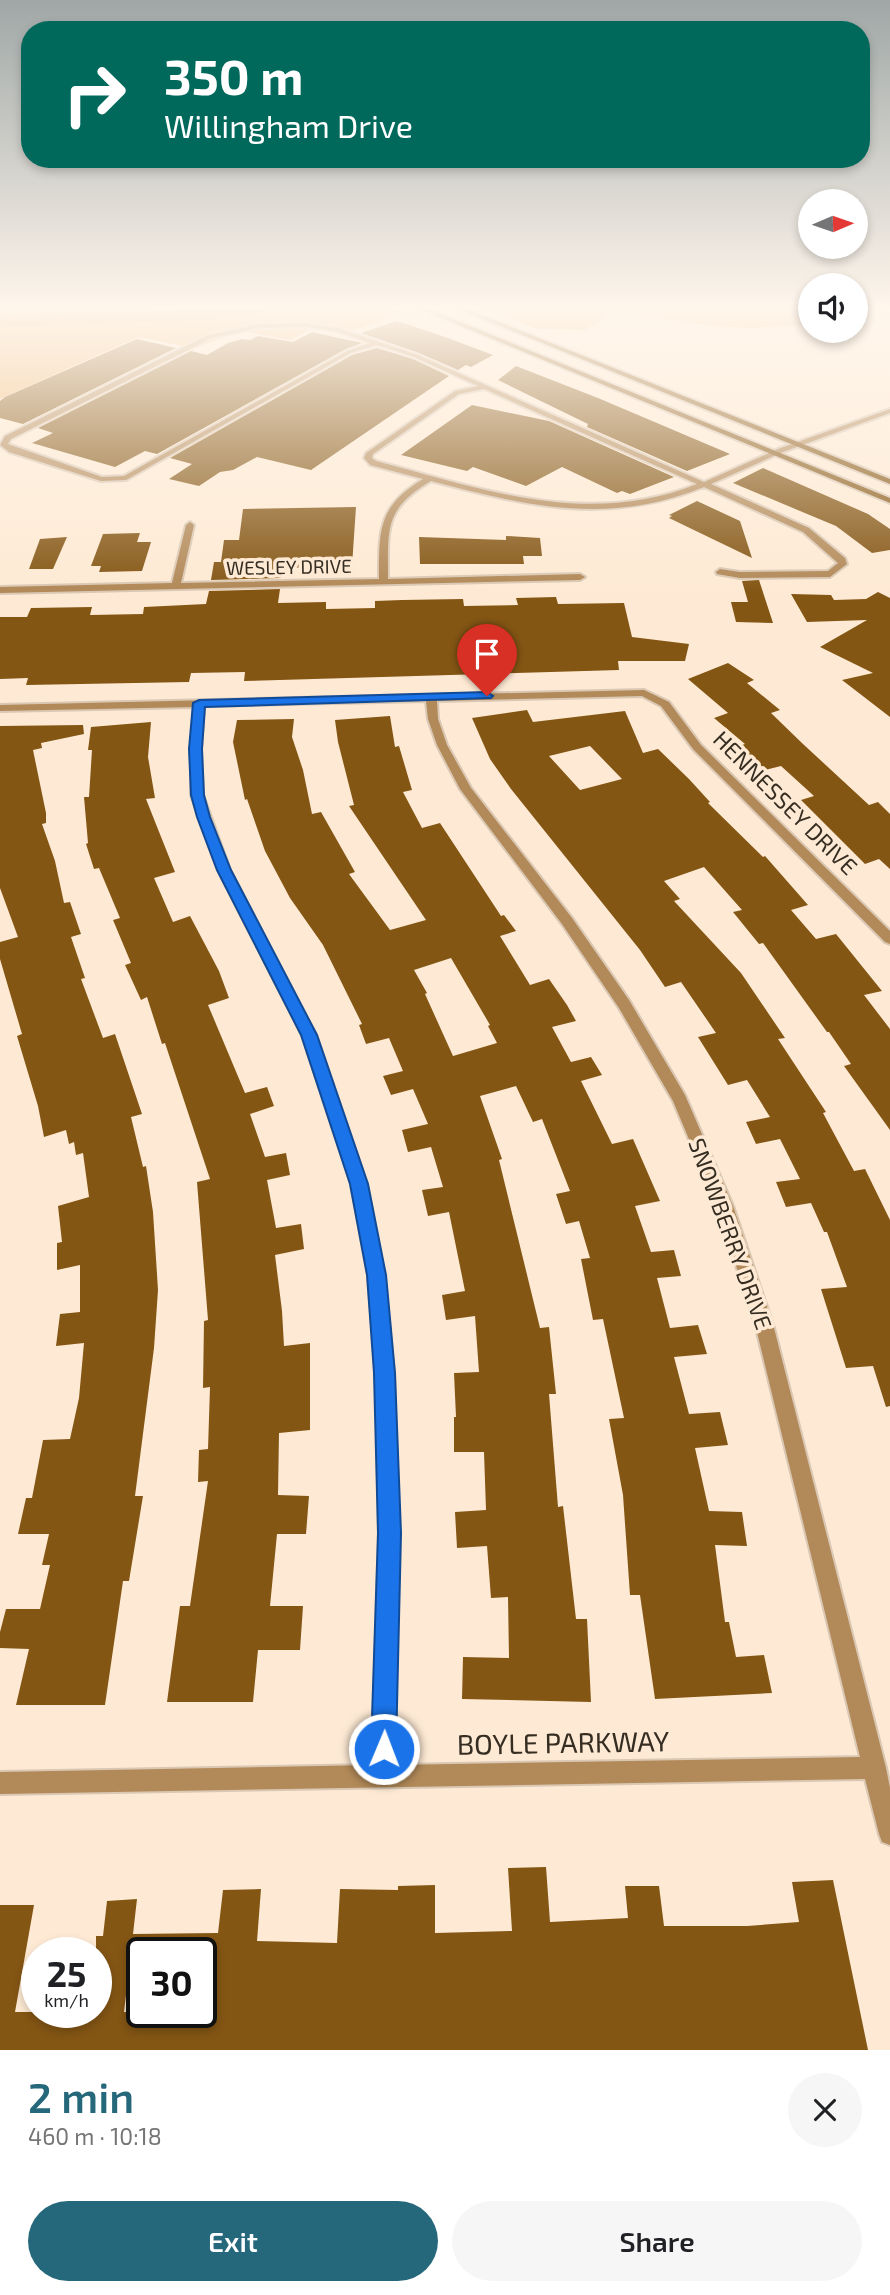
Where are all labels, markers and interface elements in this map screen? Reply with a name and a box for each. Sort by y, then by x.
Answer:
text: 350 m [164,46,304,105]
icon: right [49,49,140,140]
text: Willingham Drive [164,106,413,144]
north arrow [798,189,868,259]
map controls [798,189,868,343]
button: sound [798,273,868,343]
street label: WESLEY DRIVE [226,554,352,579]
pin [457,624,517,696]
icon: arrive [468,635,506,673]
street label: HENNESSEY DRIVE [708,724,864,880]
street label: SNOWBERRY DRIVE [683,1134,779,1333]
position arrow [347,1712,421,1786]
street label: BOYLE PARKWAY [456,1723,670,1761]
speed limit sign: 30 [126,1937,217,2028]
text: 25 [47,1952,86,1994]
text: km/h [44,1989,89,2011]
text: 2 min [28,2071,134,2121]
button: close [788,2073,862,2147]
text: 460 m · 10:18 [28,2122,162,2150]
button: Exit [28,2201,438,2281]
button: Share [452,2201,862,2281]

